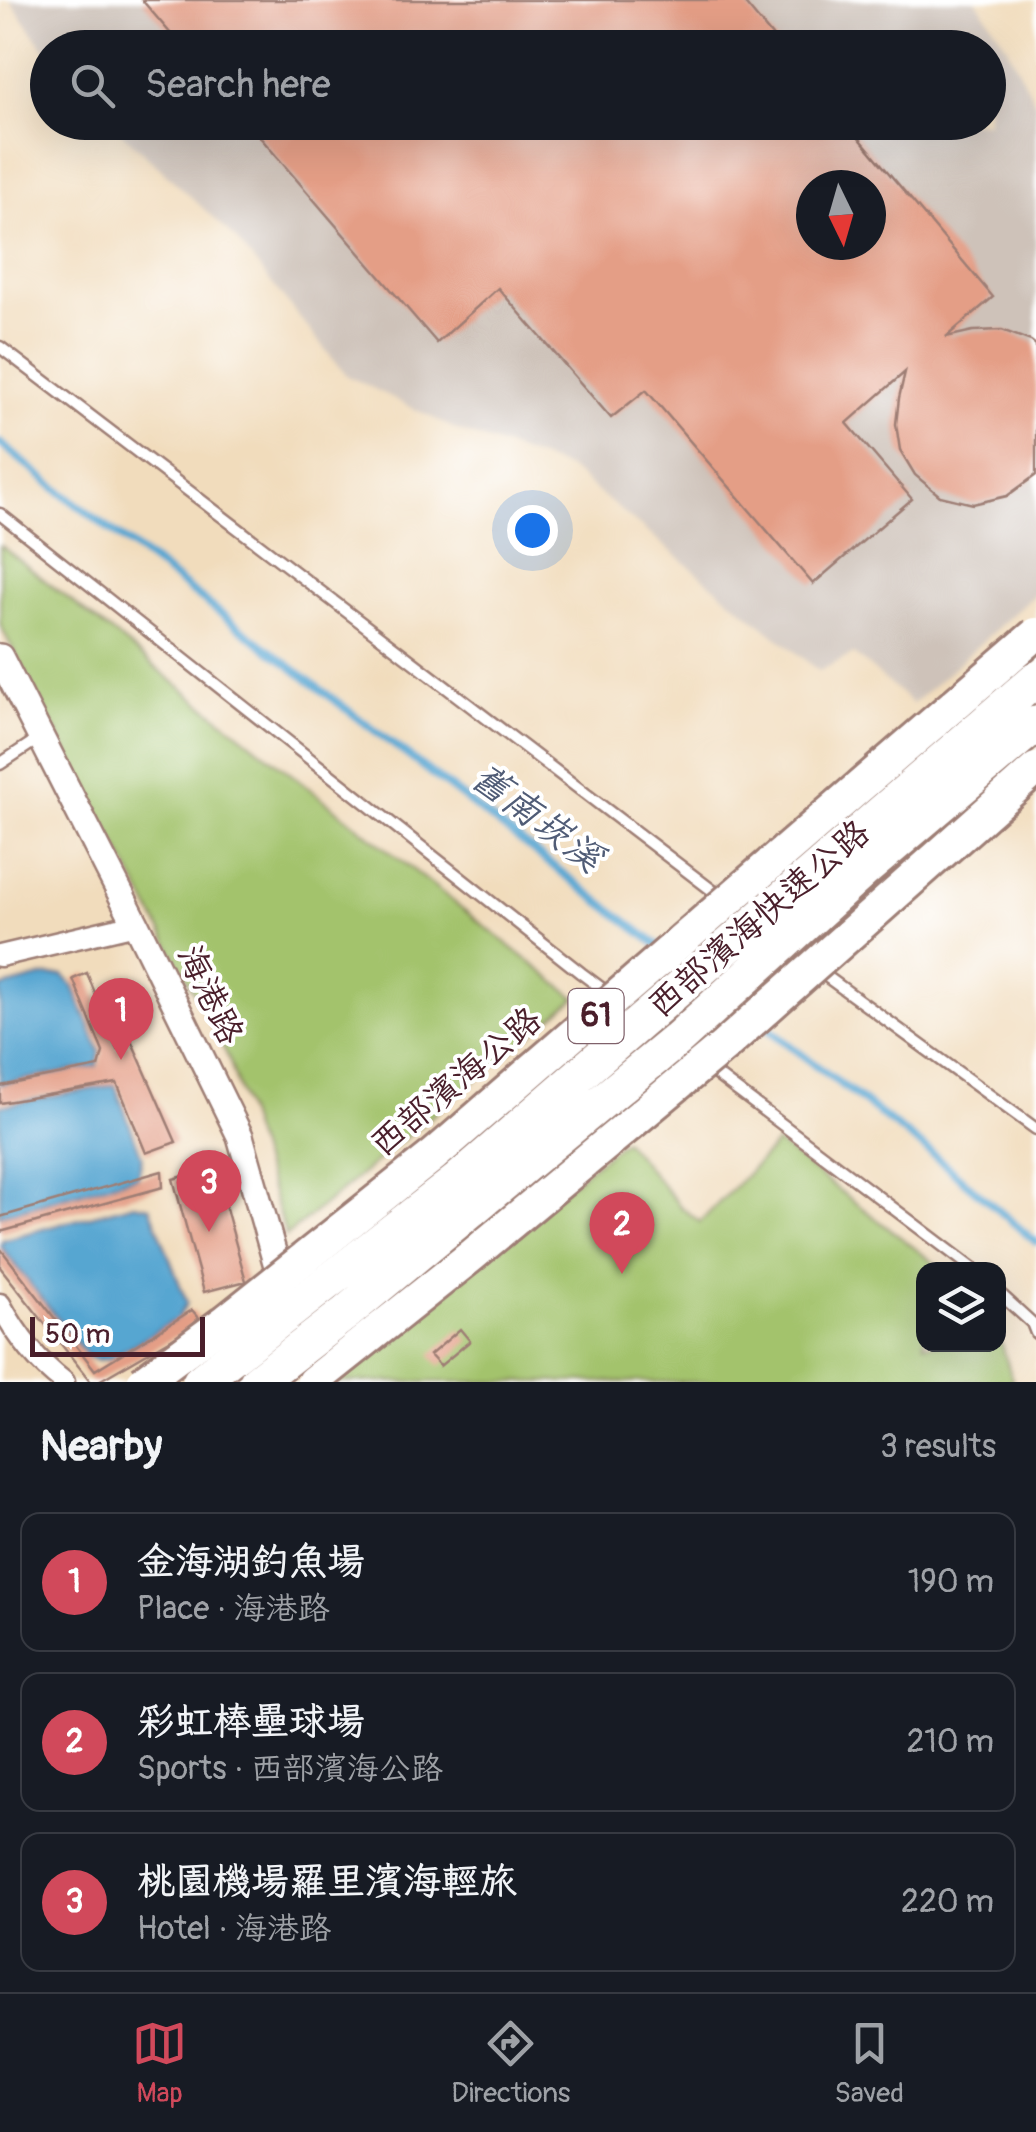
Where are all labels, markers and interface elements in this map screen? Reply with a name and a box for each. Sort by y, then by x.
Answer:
search box [30,30,1006,140]
icon: search [65,58,120,113]
text: Search here [145,61,331,109]
north arrow [796,170,886,260]
your location [507,505,558,556]
water label: 舊南崁溪 [462,753,614,884]
street label: 西部濱海快速公路 [639,811,879,1027]
street label: 海港路 [167,938,253,1052]
pin: 1 [88,978,154,1060]
road number: 61 [568,989,624,1043]
street label: 西部濱海公路 [361,998,551,1166]
pin: 3 [176,1150,242,1232]
pin: 2 [590,1192,654,1274]
map controls [916,1262,1006,1352]
button: layers [916,1262,1006,1352]
scale bar [30,1312,205,1356]
text: 50 m [45,1317,110,1352]
text: Nearby [40,1421,162,1473]
text: 3 results [880,1427,996,1467]
text: 金海湖釣魚場 [137,1538,365,1586]
text: 1 [68,1562,81,1602]
text: 190 m [908,1562,994,1602]
text: Place · 海港路 [137,1589,329,1629]
text: 彩虹棒壘球場 [137,1698,365,1746]
text: 2 [66,1722,83,1762]
text: 210 m [906,1722,994,1762]
text: Sports · 西部濱海公路 [137,1749,443,1789]
text: 桃園機場羅里濱海輕旅 [137,1858,517,1906]
text: 3 [66,1882,83,1922]
text: 220 m [901,1882,994,1922]
text: Hotel · 海港路 [137,1909,331,1949]
tab: Map [132,2016,187,2111]
tab: Directions [451,2016,570,2111]
tab: Saved [834,2016,904,2111]

